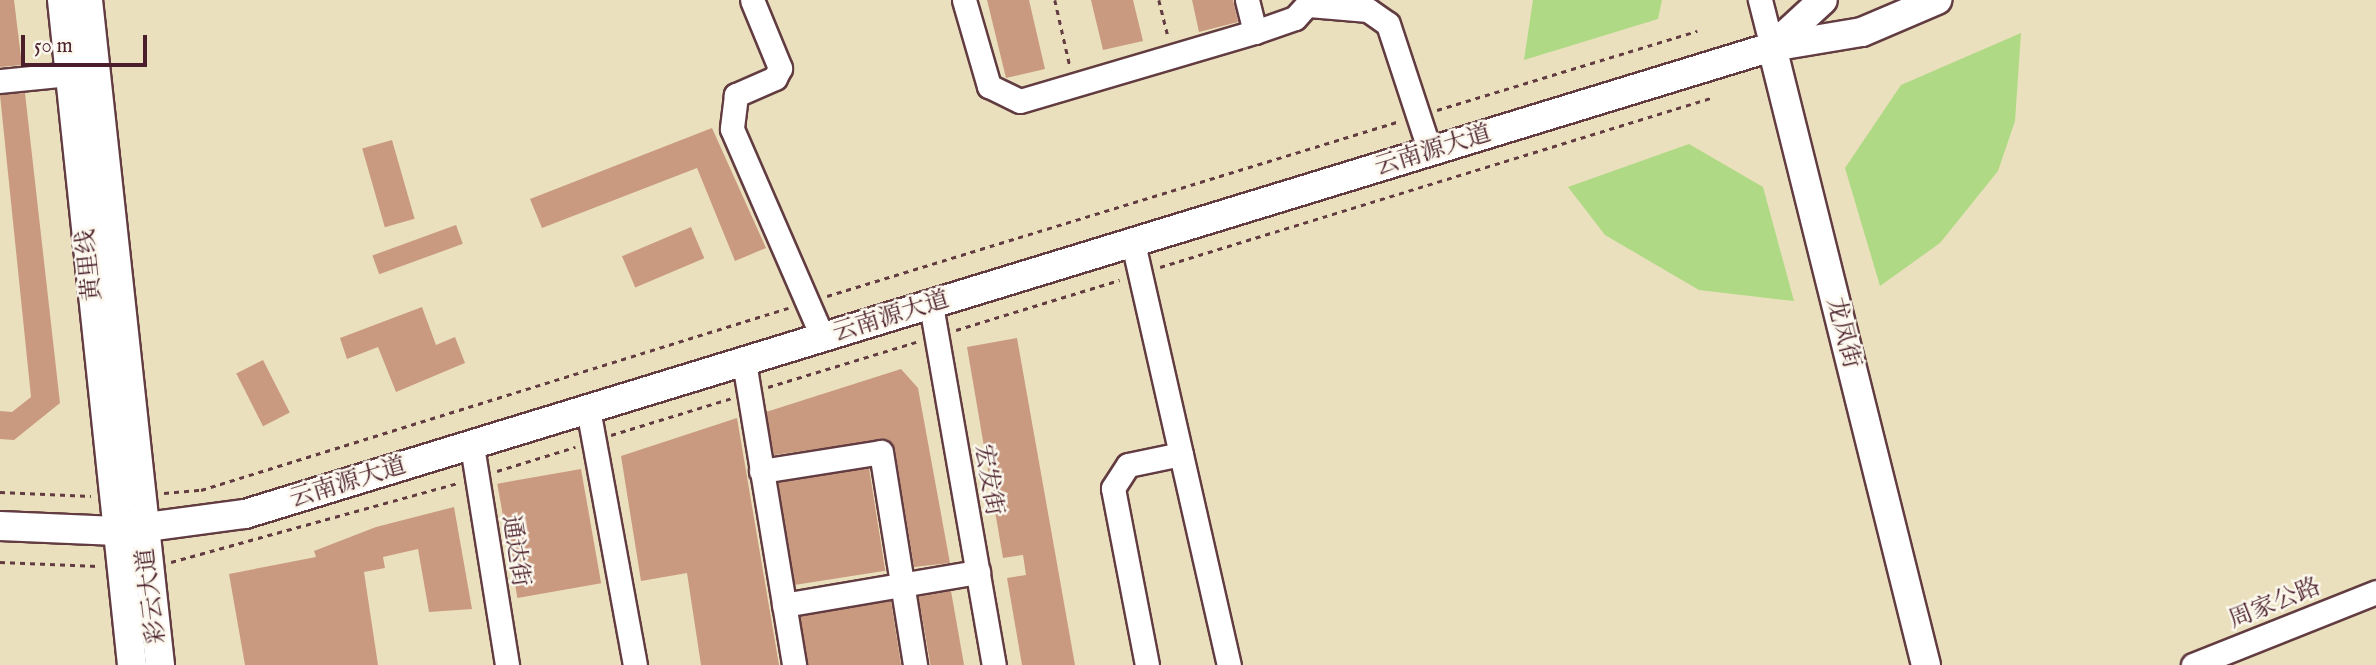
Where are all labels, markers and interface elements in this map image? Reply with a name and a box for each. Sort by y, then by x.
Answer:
scale bar [24,21,150,65]
text: 50 m [34,33,73,60]
street label: 云南源大道 [1371,120,1495,182]
street label: 黄里线 [72,228,108,302]
street label: 云南源大道 [829,286,953,348]
street label: 龙凤街 [1820,295,1866,371]
street label: 宏发街 [968,442,1008,518]
street label: 云南源大道 [286,452,410,514]
street label: 通达街 [495,513,535,589]
street label: 彩云大道 [132,547,172,645]
street label: 周家公路 [2225,573,2325,635]

